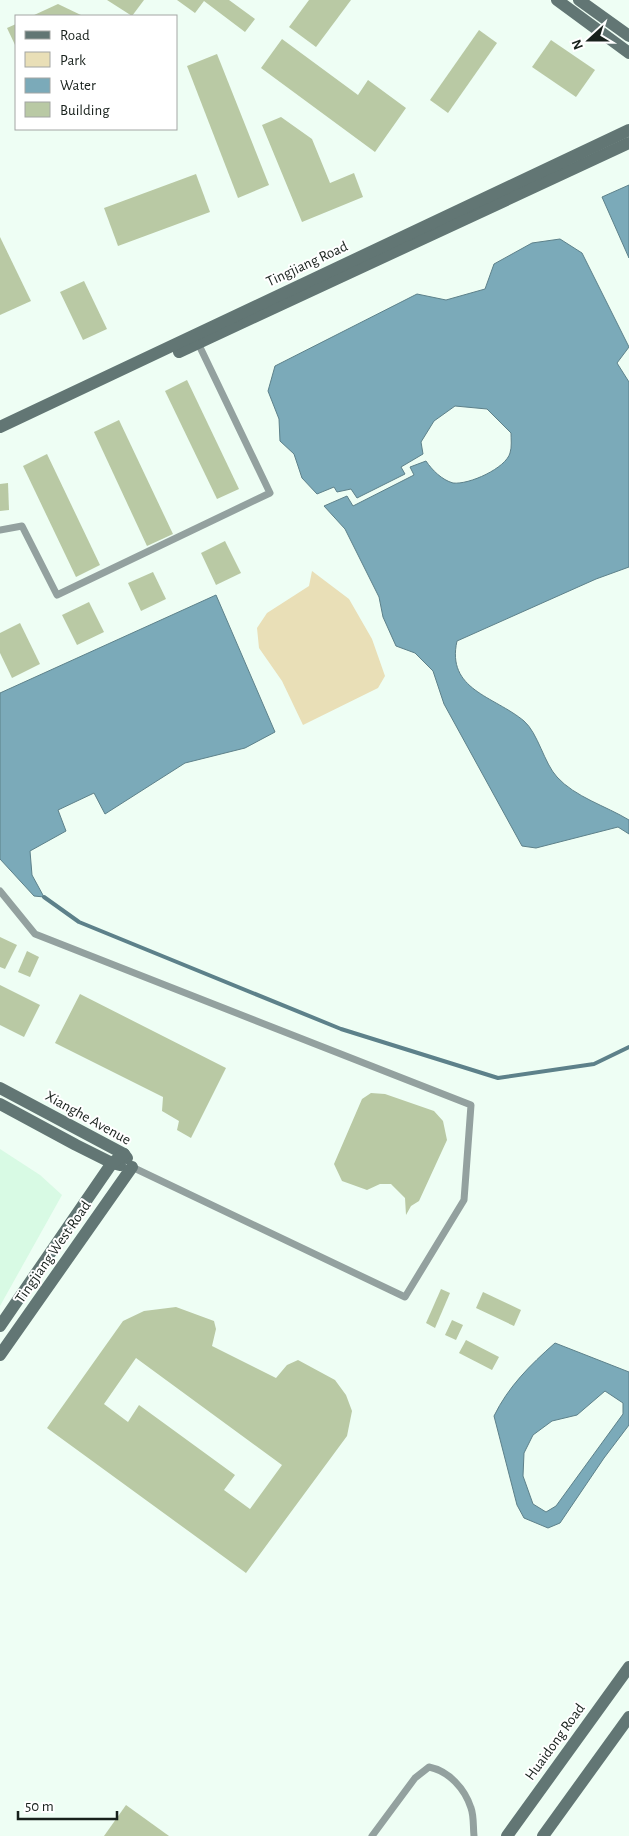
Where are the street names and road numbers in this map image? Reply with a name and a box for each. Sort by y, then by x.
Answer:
street label: Tingjiang Road [264,239,350,289]
street label: Xianghe Avenue [43,1088,133,1148]
street label: Tingjiang West Road [12,1198,94,1306]
street label: Huaidong Road [522,1701,588,1783]

